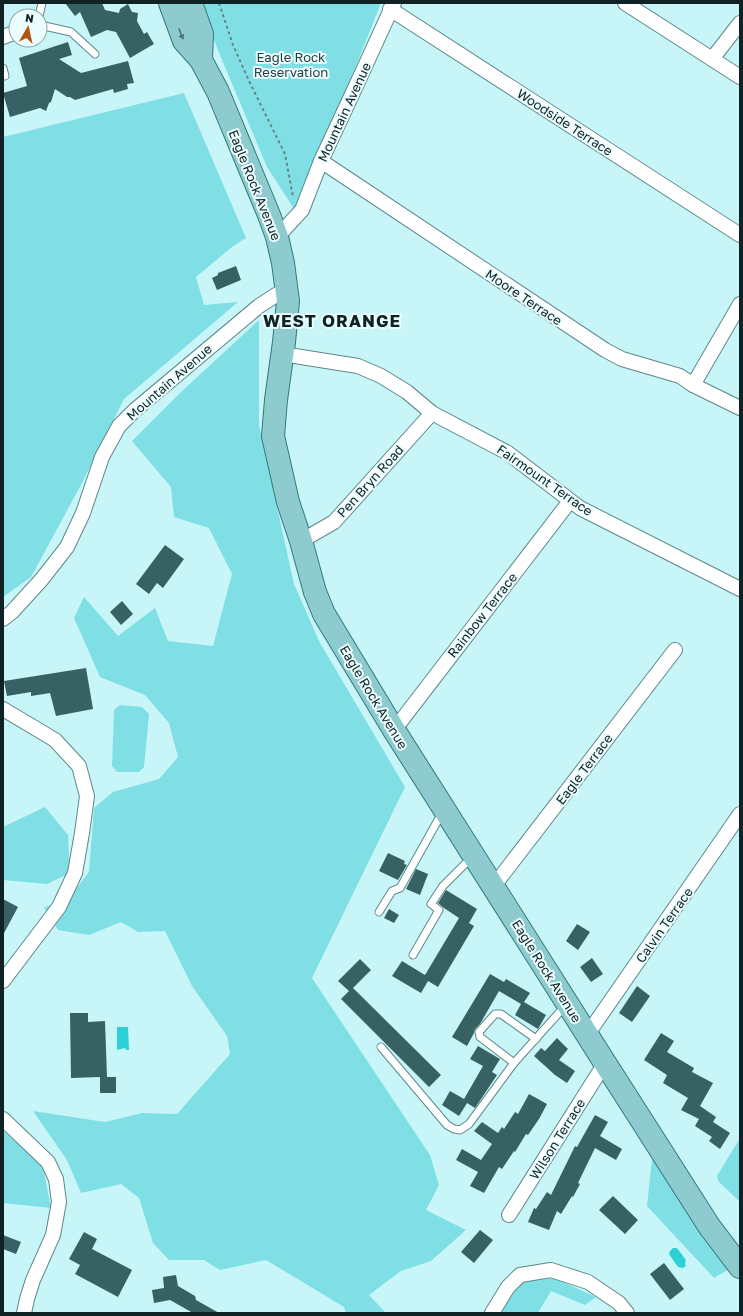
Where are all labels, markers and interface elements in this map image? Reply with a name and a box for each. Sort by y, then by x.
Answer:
north arrow [8,8,48,48]
text: N [24,11,35,25]
one-way arrow [179,28,185,40]
park label: Eagle Rock Reservation [254,49,328,80]
street label: Mountain Avenue [314,60,374,164]
street label: Woodside Terrace [514,85,616,159]
street label: Eagle Rock Avenue [225,127,285,243]
street label: Moore Terrace [483,266,565,328]
district label: WEST ORANGE [263,310,401,331]
street label: Mountain Avenue [123,341,215,423]
street label: Fairmount Terrace [494,441,596,519]
street label: Pen Bryn Road [333,442,407,520]
street label: Rainbow Terrace [444,569,520,661]
street label: Eagle Rock Avenue [337,642,411,752]
street label: Eagle Terrace [552,730,616,808]
street label: Calvin Terrace [632,884,696,966]
street label: Eagle Rock Avenue [509,917,585,1025]
street label: Wilson Terrace [526,1096,588,1182]

